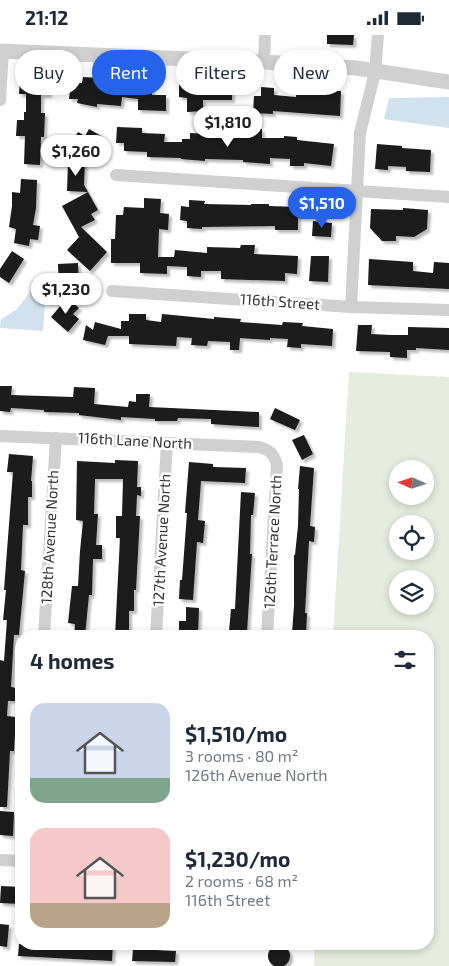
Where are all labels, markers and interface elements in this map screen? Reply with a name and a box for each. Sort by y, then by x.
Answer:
text: 21:12 [25,6,68,29]
chip: Buy [15,50,82,95]
chip: Rent [92,50,166,95]
chip: Filters [176,50,264,95]
chip: New [274,50,347,95]
pin: $1,810 [187,105,269,148]
text: $1,810 [204,112,252,131]
pin: $1,260 [35,135,117,177]
text: $1,260 [52,141,100,160]
pin: $1,510 [281,187,363,229]
text: $1,510 [299,193,345,212]
pin: $1,230 [25,273,107,315]
text: $1,230 [42,279,90,298]
street label: 116th Street [240,289,321,313]
street label: 116th Lane North [78,428,192,452]
north arrow [389,460,434,505]
map controls [389,460,434,615]
street label: 128th Avenue North [37,470,61,604]
street label: 127th Avenue North [149,473,173,607]
street label: 126th Terrace North [260,475,284,609]
button: locate [389,515,434,560]
button: layers [389,570,434,615]
icon: filters [391,646,419,674]
text: 4 homes [30,648,114,673]
text: $1,510/mo [185,721,287,746]
icon: home [70,723,130,783]
text: 3 rooms · 80 m² [185,746,298,765]
text: 126th Avenue North [185,765,327,784]
text: $1,230/mo [185,846,291,871]
icon: home [70,848,130,908]
text: 2 rooms · 68 m² [185,871,298,890]
text: 116th Street [185,890,270,909]

